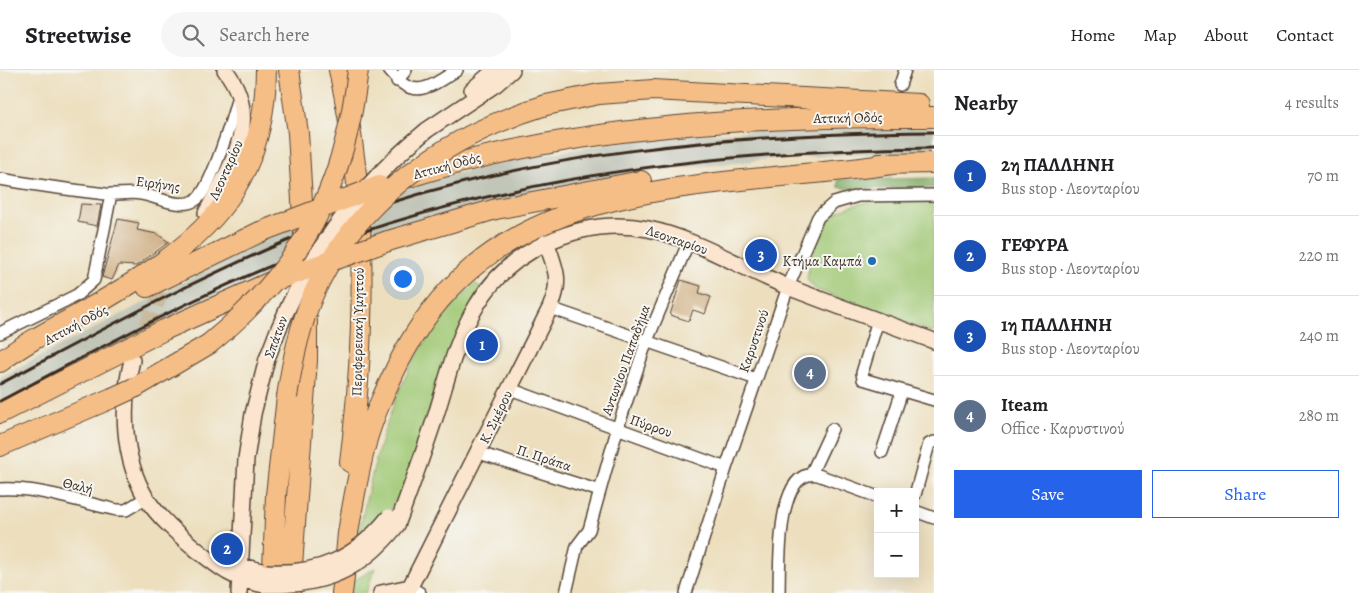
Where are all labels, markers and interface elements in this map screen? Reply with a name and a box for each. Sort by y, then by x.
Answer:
search box [161,12,511,57]
text: Streetwise [25,19,131,51]
icon: search [179,21,207,49]
text: Search here [219,22,310,48]
text: Home [1070,23,1115,47]
text: Map [1143,23,1176,47]
text: About [1204,23,1248,47]
text: Contact [1276,23,1334,47]
text: Nearby [954,89,1017,117]
text: 4 results [1285,92,1339,114]
street label: Αττική Οδός [812,108,883,128]
street label: Λεονταρίου [204,137,248,204]
street label: Αττική Οδός [410,148,483,184]
text: 2η ΠΑΛΛΗΝΗ [1001,152,1115,178]
text: 1 [967,165,973,187]
text: 70 m [1307,165,1339,187]
street label: Ειρήνης [135,172,181,196]
text: Bus stop · Λεονταρίου [1001,178,1140,200]
street label: Λεονταρίου [643,220,710,259]
text: ΓΕΦΥΡΑ [1001,232,1068,258]
pin: 3 [745,236,777,274]
text: 2 [966,245,974,267]
text: 220 m [1299,245,1339,267]
place label: Kτήμα Καμπά [783,252,862,271]
marker: Kτήμα Καμπά [866,255,878,267]
text: Bus stop · Λεονταρίου [1001,258,1140,280]
your location [390,266,416,292]
street label: Περιφερειακή Υμηττού [347,267,369,397]
street label: Αττική Οδός [40,300,111,350]
street label: Αντωνίου Παπαδήμα [597,302,655,419]
street label: Καρυστινού [734,307,774,375]
text: 1η ΠΑΛΛΗΝΗ [1001,312,1112,338]
street label: Σπάτων [260,313,292,361]
text: 3 [967,325,973,347]
text: 240 m [1299,325,1339,347]
pin: 1 [466,326,498,364]
text: Bus stop · Λεονταρίου [1001,338,1140,360]
pin: 4 [794,354,826,392]
street label: Κ. Σμέρου [475,387,517,447]
text: Iteam [1001,392,1048,418]
text: 4 [966,405,974,427]
text: 280 m [1299,405,1339,427]
street label: Πύρρου [627,410,675,442]
text: Office · Καρυστινού [1001,418,1125,440]
street label: Π. Πράπα [514,440,574,476]
button: Save [954,470,1142,518]
button: Share [1152,470,1339,518]
street label: Θαλή [61,473,95,499]
map controls [874,488,919,578]
button: + [874,488,919,533]
pin: 2 [211,530,243,568]
button: − [874,533,919,578]

